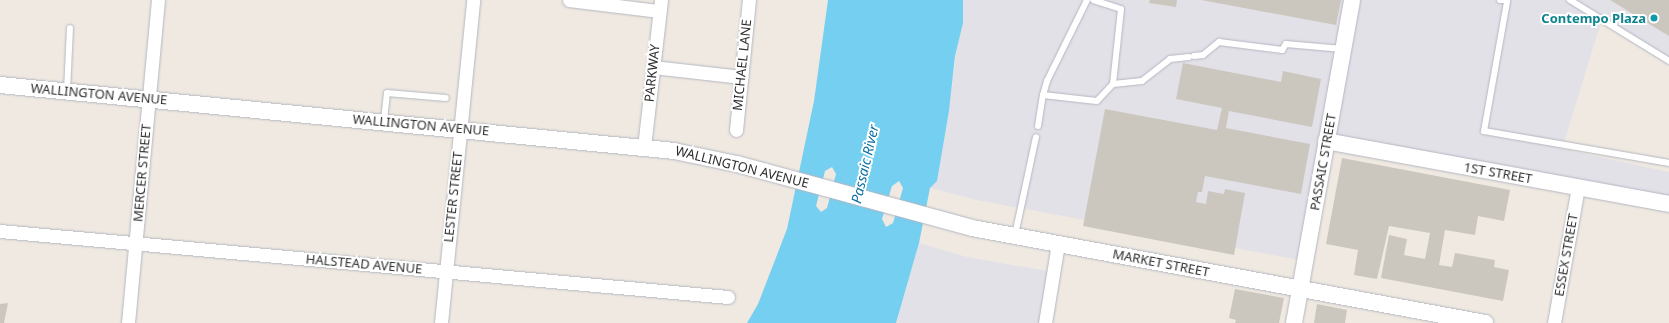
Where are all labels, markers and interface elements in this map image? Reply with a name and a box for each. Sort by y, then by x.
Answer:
place label: Contempo Plaza [1541,10,1646,26]
marker: Contempo Plaza [1649,13,1659,23]
street label: MICHAEL LANE [729,18,755,112]
street label: PARKWAY [641,43,663,103]
street label: WALLINGTON AVENUE [30,80,168,108]
street label: WALLINGTON AVENUE [352,111,490,139]
street label: PASSAIC STREET [1307,112,1339,212]
street label: MERCER STREET [130,123,154,223]
water label: Passaic River [848,123,882,205]
street label: WALLINGTON AVENUE [674,143,810,191]
street label: LESTER STREET [440,151,466,243]
street label: 1ST STREET [1463,159,1533,187]
street label: ESSEX STREET [1551,212,1581,298]
street label: MARKET STREET [1111,246,1211,280]
street label: HALSTEAD AVENUE [305,251,423,277]

